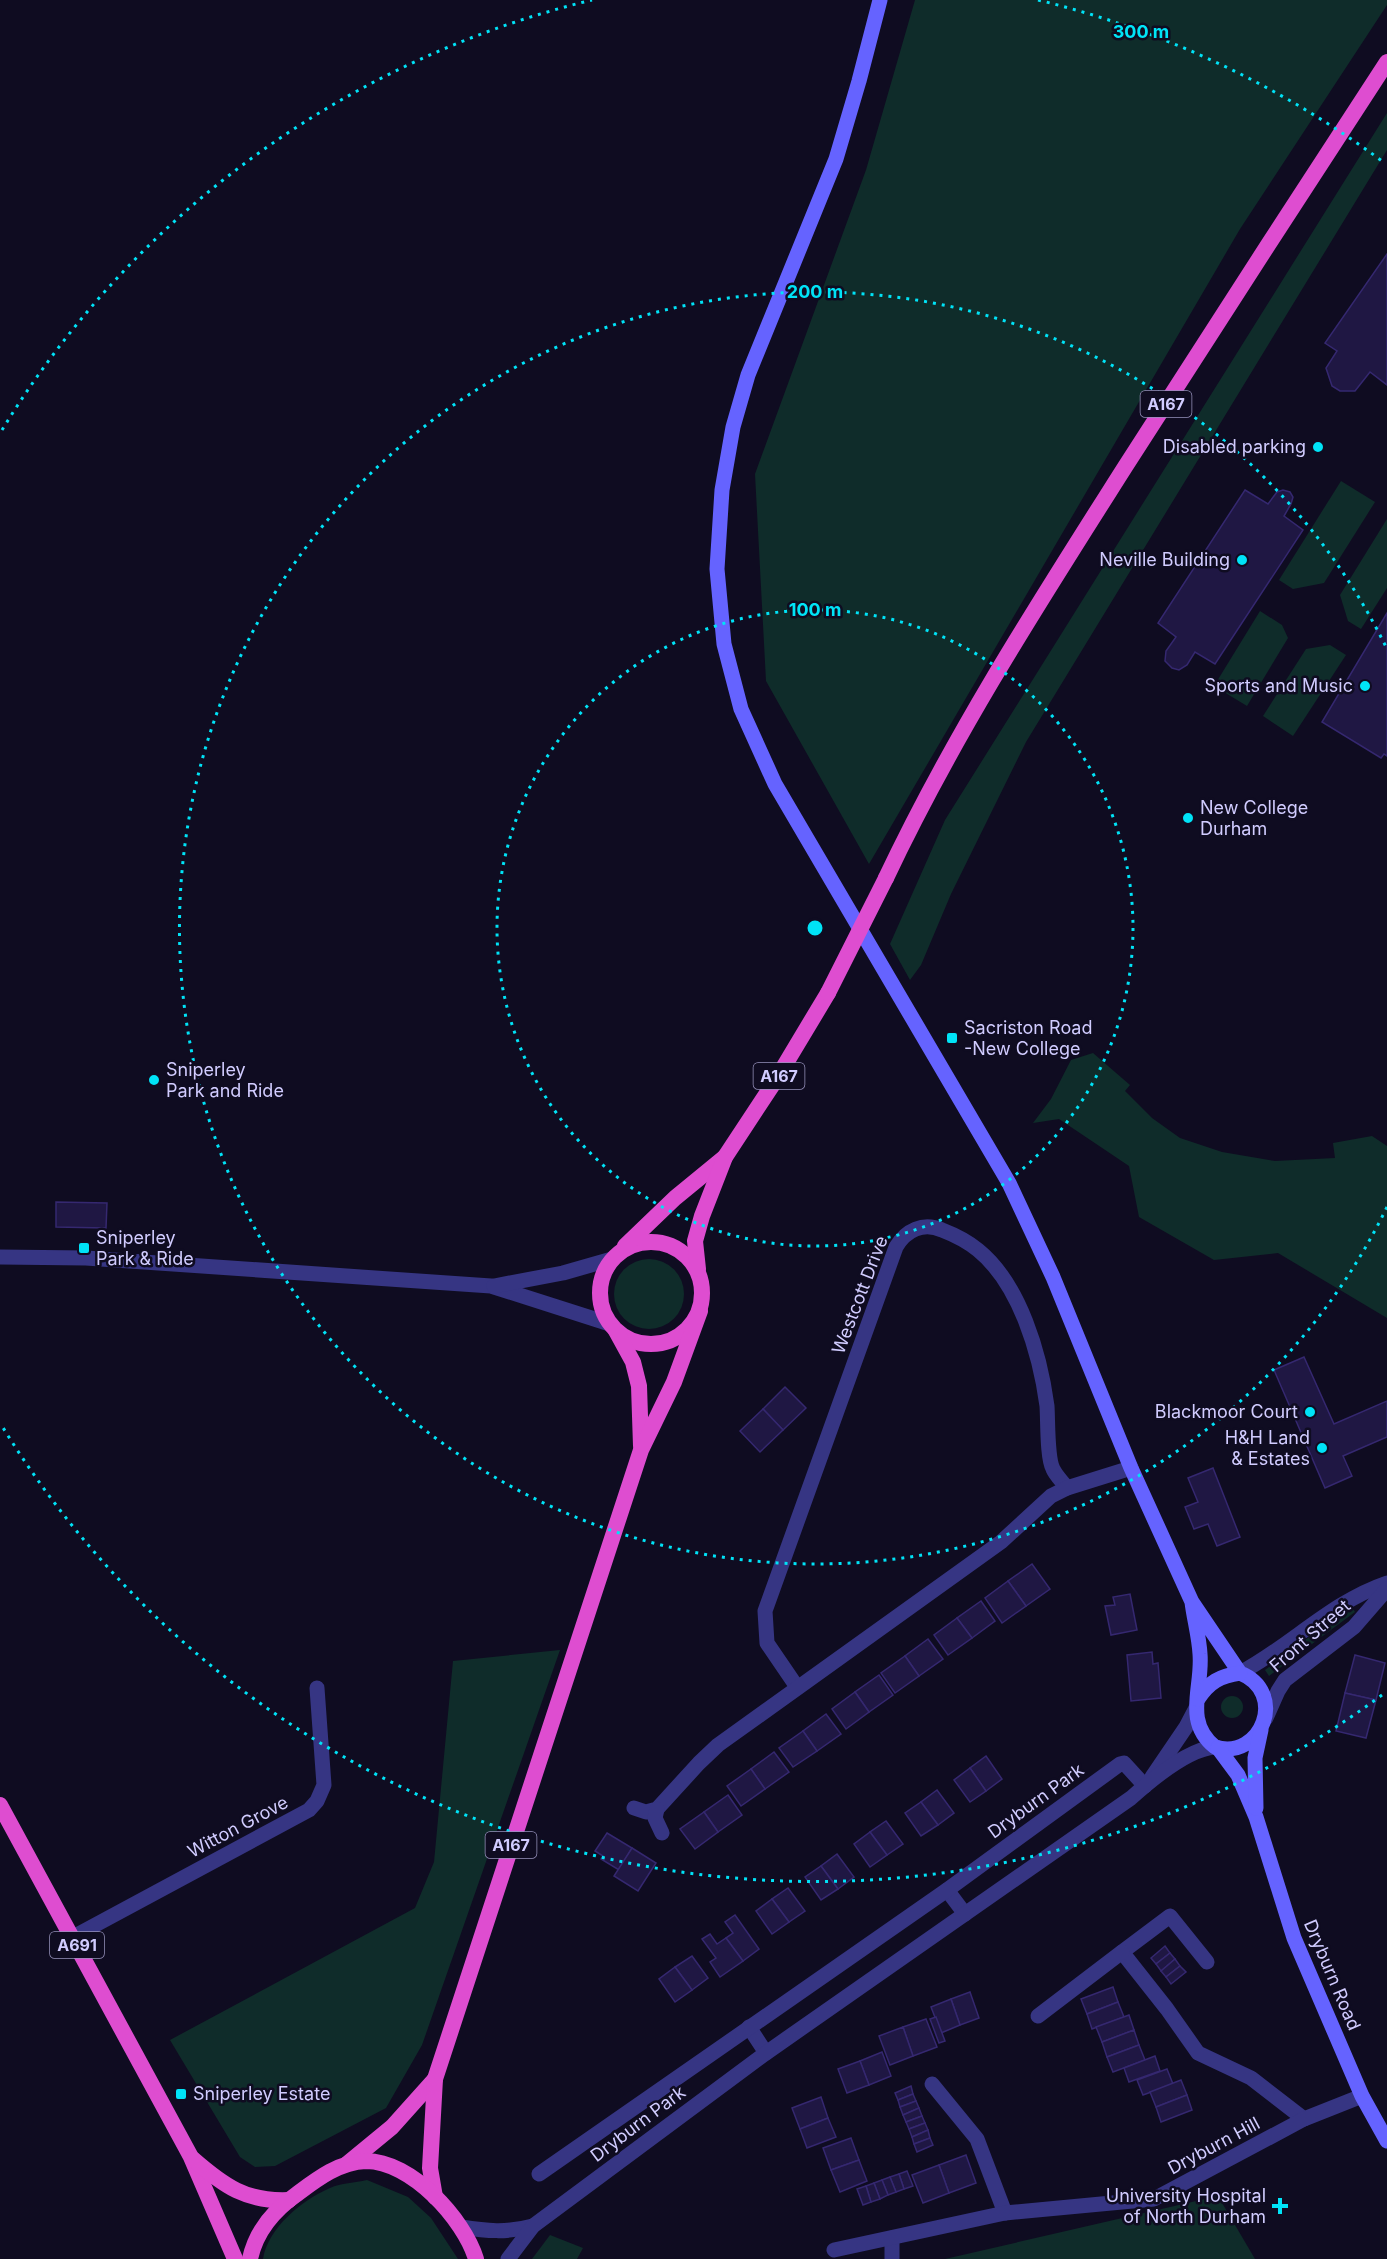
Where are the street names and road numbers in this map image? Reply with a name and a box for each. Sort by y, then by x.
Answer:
road number: A167 [1140,391,1192,417]
road number: A167 [754,1063,804,1089]
street label: Westcott Drive [827,1233,892,1357]
street label: Front Street [1265,1595,1354,1676]
street label: Dryburn Park [984,1759,1088,1842]
street label: Witton Grove [184,1791,291,1862]
road number: A167 [486,1832,536,1858]
street label: Dryburn Road [1300,1916,1365,2033]
road number: A691 [50,1932,104,1958]
street label: Dryburn Park [586,2081,689,2166]
street label: Dryburn Hill [1164,2113,1263,2179]

